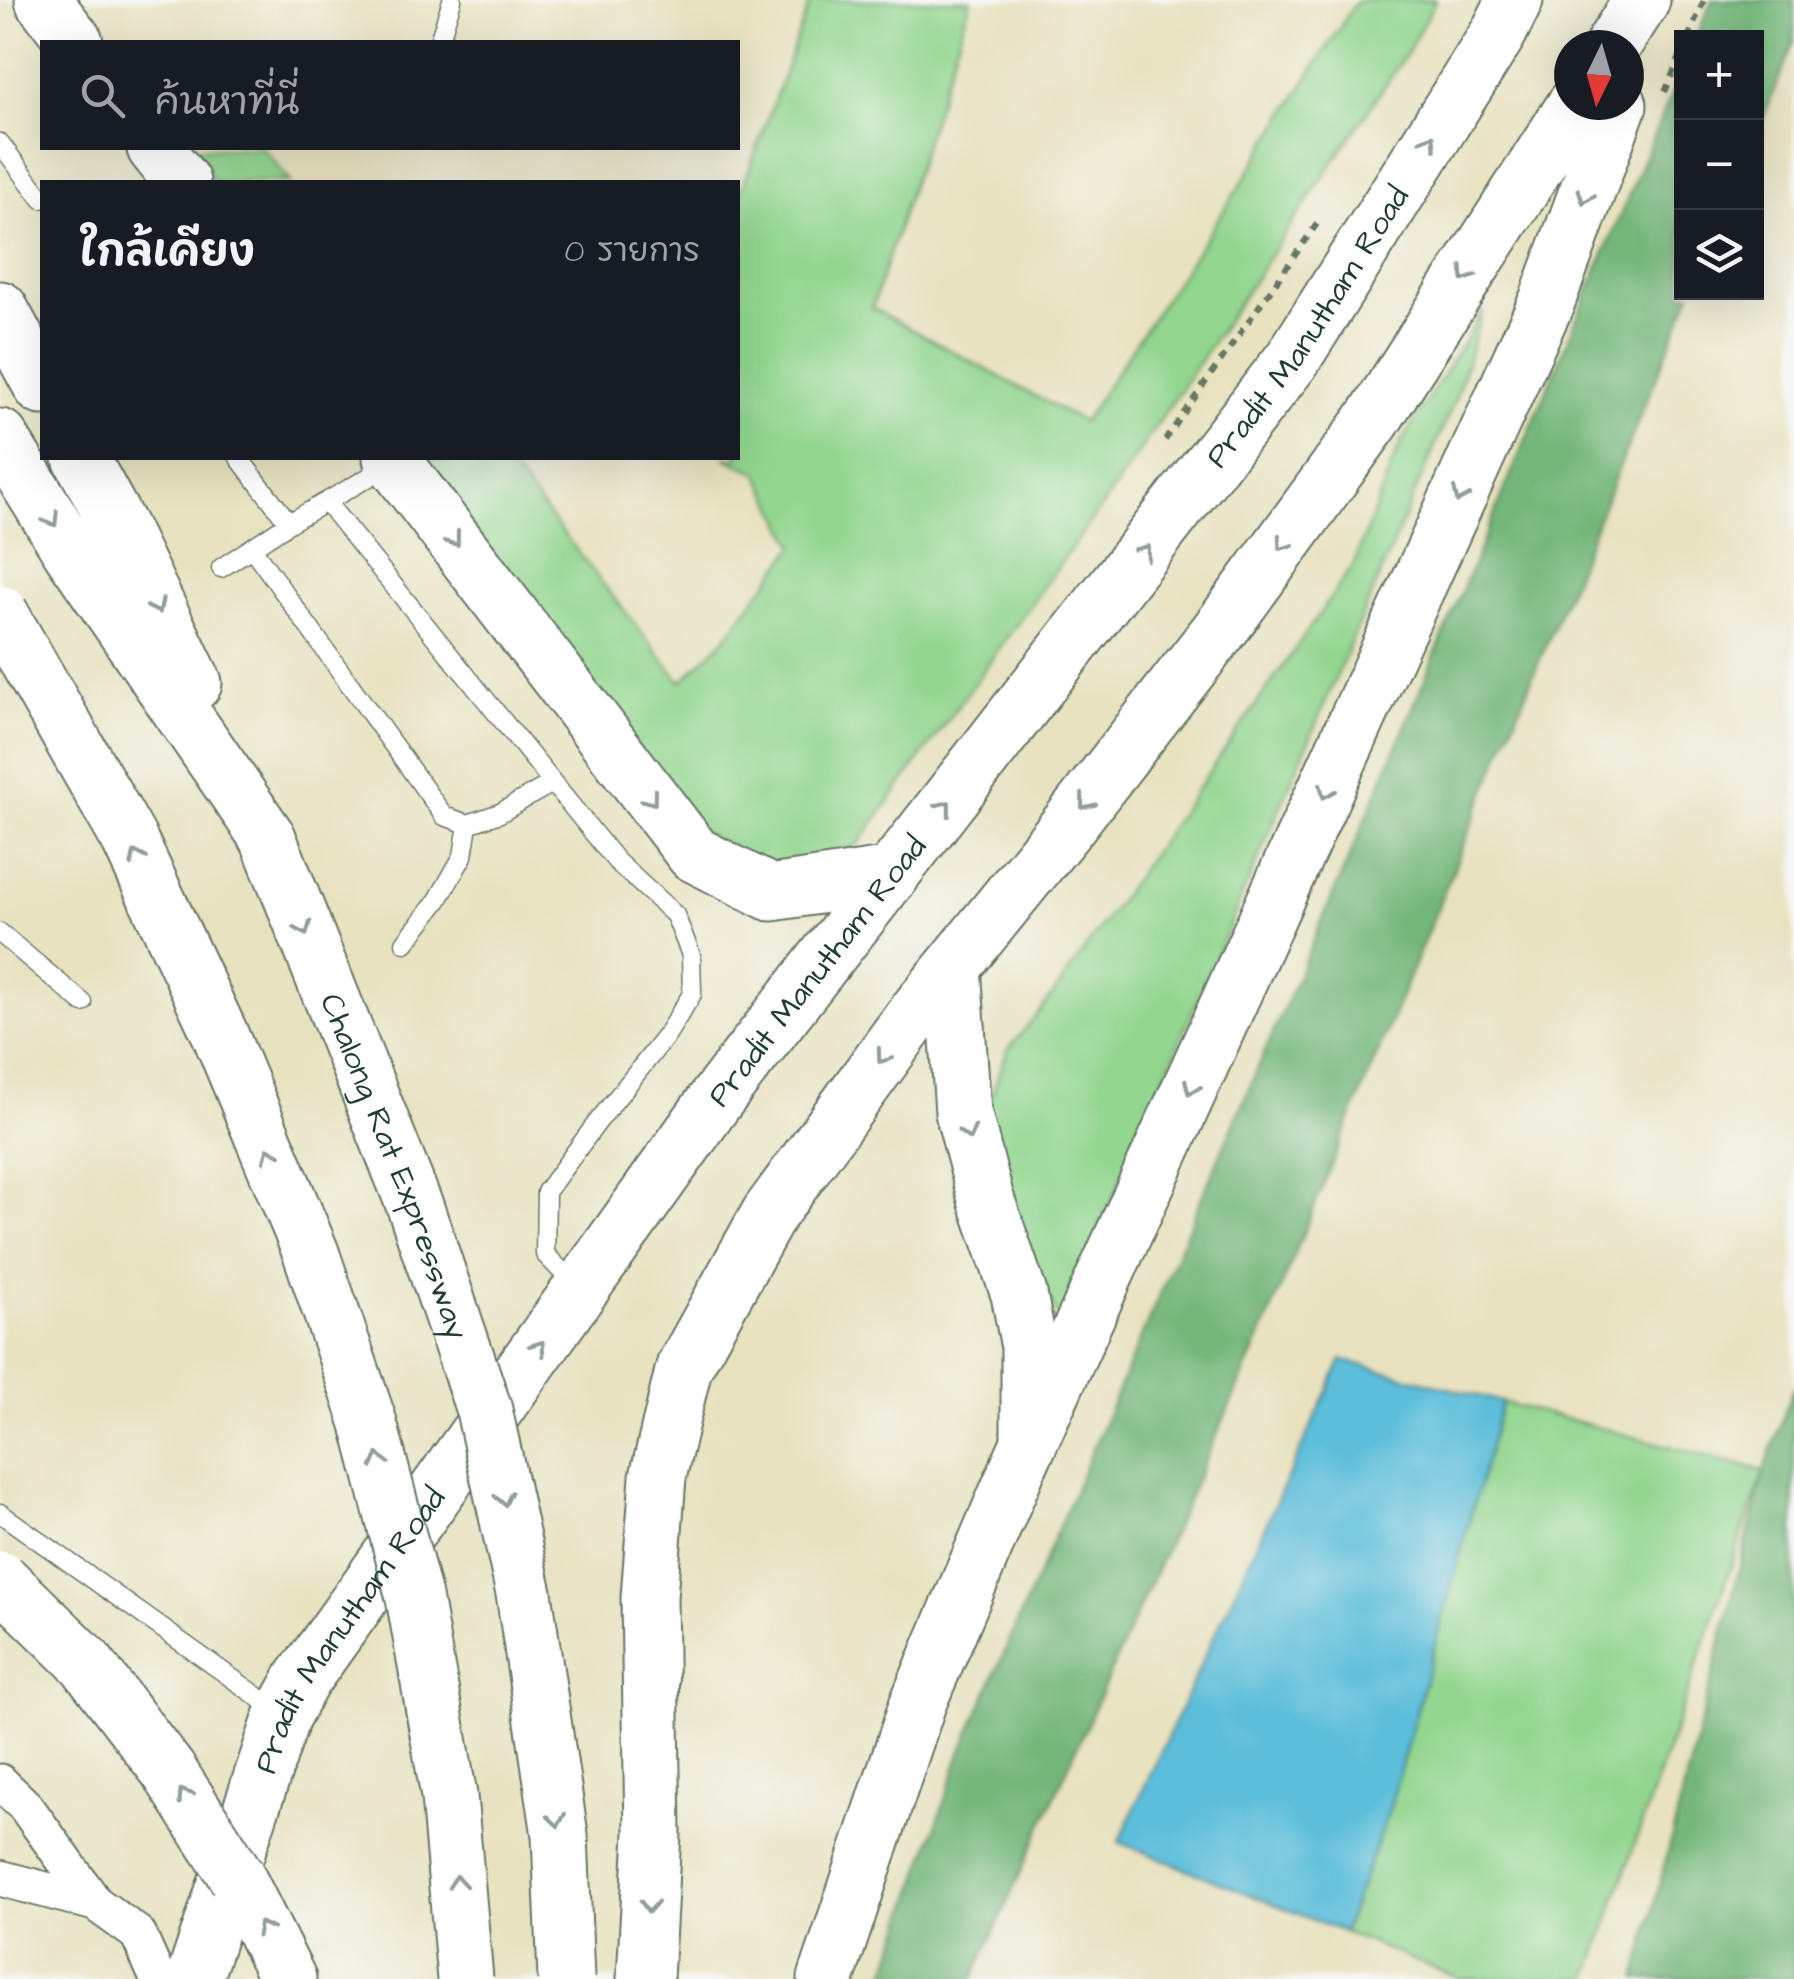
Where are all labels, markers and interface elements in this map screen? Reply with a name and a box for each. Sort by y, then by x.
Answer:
north arrow [1554,30,1644,120]
map controls [1674,30,1764,300]
button: + [1674,30,1764,120]
search box [40,40,740,150]
icon: search [75,68,130,123]
text: ค้นหาที่นี่ [155,77,299,129]
button: − [1674,120,1764,210]
one-way arrow [1418,134,1437,152]
street label: Pradit Manutham Road [1195,178,1420,477]
one-way arrow [1576,187,1597,204]
button: layers [1674,210,1764,300]
text: ใกล้เคียง [80,224,255,282]
text: 0 รายการ [564,229,700,274]
one-way arrow [1459,265,1478,283]
one-way arrow [1452,486,1472,504]
one-way arrow [39,509,58,527]
one-way arrow [443,529,460,547]
one-way arrow [1277,533,1294,551]
one-way arrow [1133,544,1150,562]
one-way arrow [145,596,165,614]
one-way arrow [1318,782,1338,800]
one-way arrow [640,788,657,806]
one-way arrow [1080,791,1098,809]
one-way arrow [933,801,950,819]
street label: Pradit Manutham Road [698,826,938,1116]
one-way arrow [130,849,150,867]
one-way arrow [293,919,313,937]
street label: Chalong Rat Expressway [308,987,479,1345]
one-way arrow [878,1046,895,1064]
one-way arrow [1183,1078,1203,1096]
one-way arrow [957,1124,978,1142]
one-way arrow [262,1146,282,1164]
one-way arrow [527,1340,545,1358]
one-way arrow [369,1452,390,1469]
street label: Pradit Manutham Road [244,1478,457,1779]
one-way arrow [492,1490,513,1507]
one-way arrow [178,1787,197,1805]
one-way arrow [546,1811,567,1828]
one-way arrow [446,1873,468,1889]
one-way arrow [639,1898,660,1914]
one-way arrow [256,1920,275,1938]

